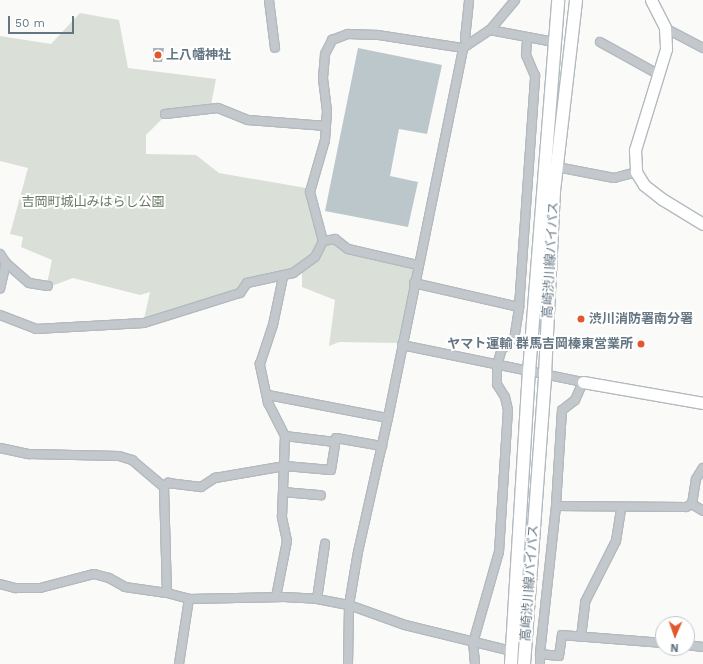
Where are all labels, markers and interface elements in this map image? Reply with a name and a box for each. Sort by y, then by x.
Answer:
scale bar [10,8,76,34]
text: 50 m [15,16,45,30]
place label: 上八幡神社 [166,47,231,63]
marker: 上八幡神社 [153,50,163,60]
park label: 吉岡町城山みはらし公園 [22,194,164,210]
street label: 高崎渋川線バイパス [540,201,562,319]
place label: 渋川消防署南分署 [589,311,693,327]
marker: 渋川消防署南分署 [576,314,586,324]
place label: ヤマト運輸 群馬吉岡榛東営業所 [447,336,633,352]
marker: ヤマト運輸 群馬吉岡榛東営業所 [636,339,646,349]
street label: 高崎渋川線バイパス [518,524,542,642]
north arrow [655,616,695,656]
text: N [670,641,679,654]

